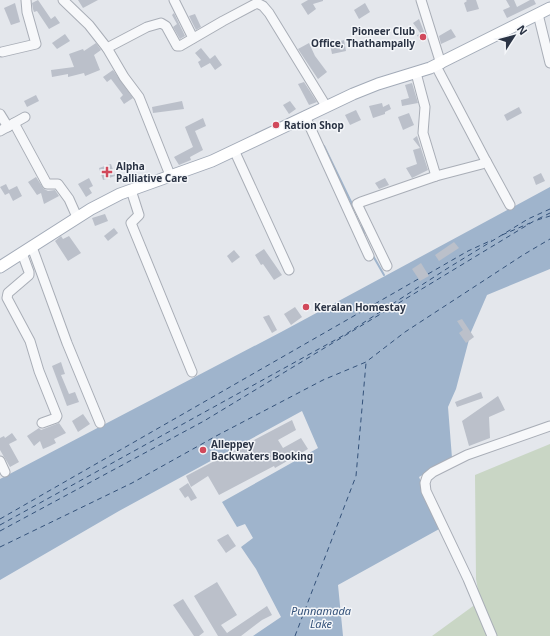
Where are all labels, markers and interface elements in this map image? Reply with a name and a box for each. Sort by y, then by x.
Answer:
north arrow [494,16,534,56]
text: N [514,22,531,38]
place label: Pioneer Club Office, Thathampally [311,24,415,50]
marker: Pioneer Club Office, Thathampally [418,32,428,42]
place label: Ration Shop [284,118,344,132]
marker: Ration Shop [271,120,281,130]
place label: Alpha Palliative Care [116,159,187,185]
marker: Alpha Palliative Care [101,166,113,178]
place label: Keralan Homestay [314,300,406,314]
marker: Keralan Homestay [301,302,311,312]
place label: Alleppey Backwaters Booking [211,437,313,463]
marker: Alleppey Backwaters Booking [198,445,208,455]
water label: Punnamada Lake [291,603,352,631]

